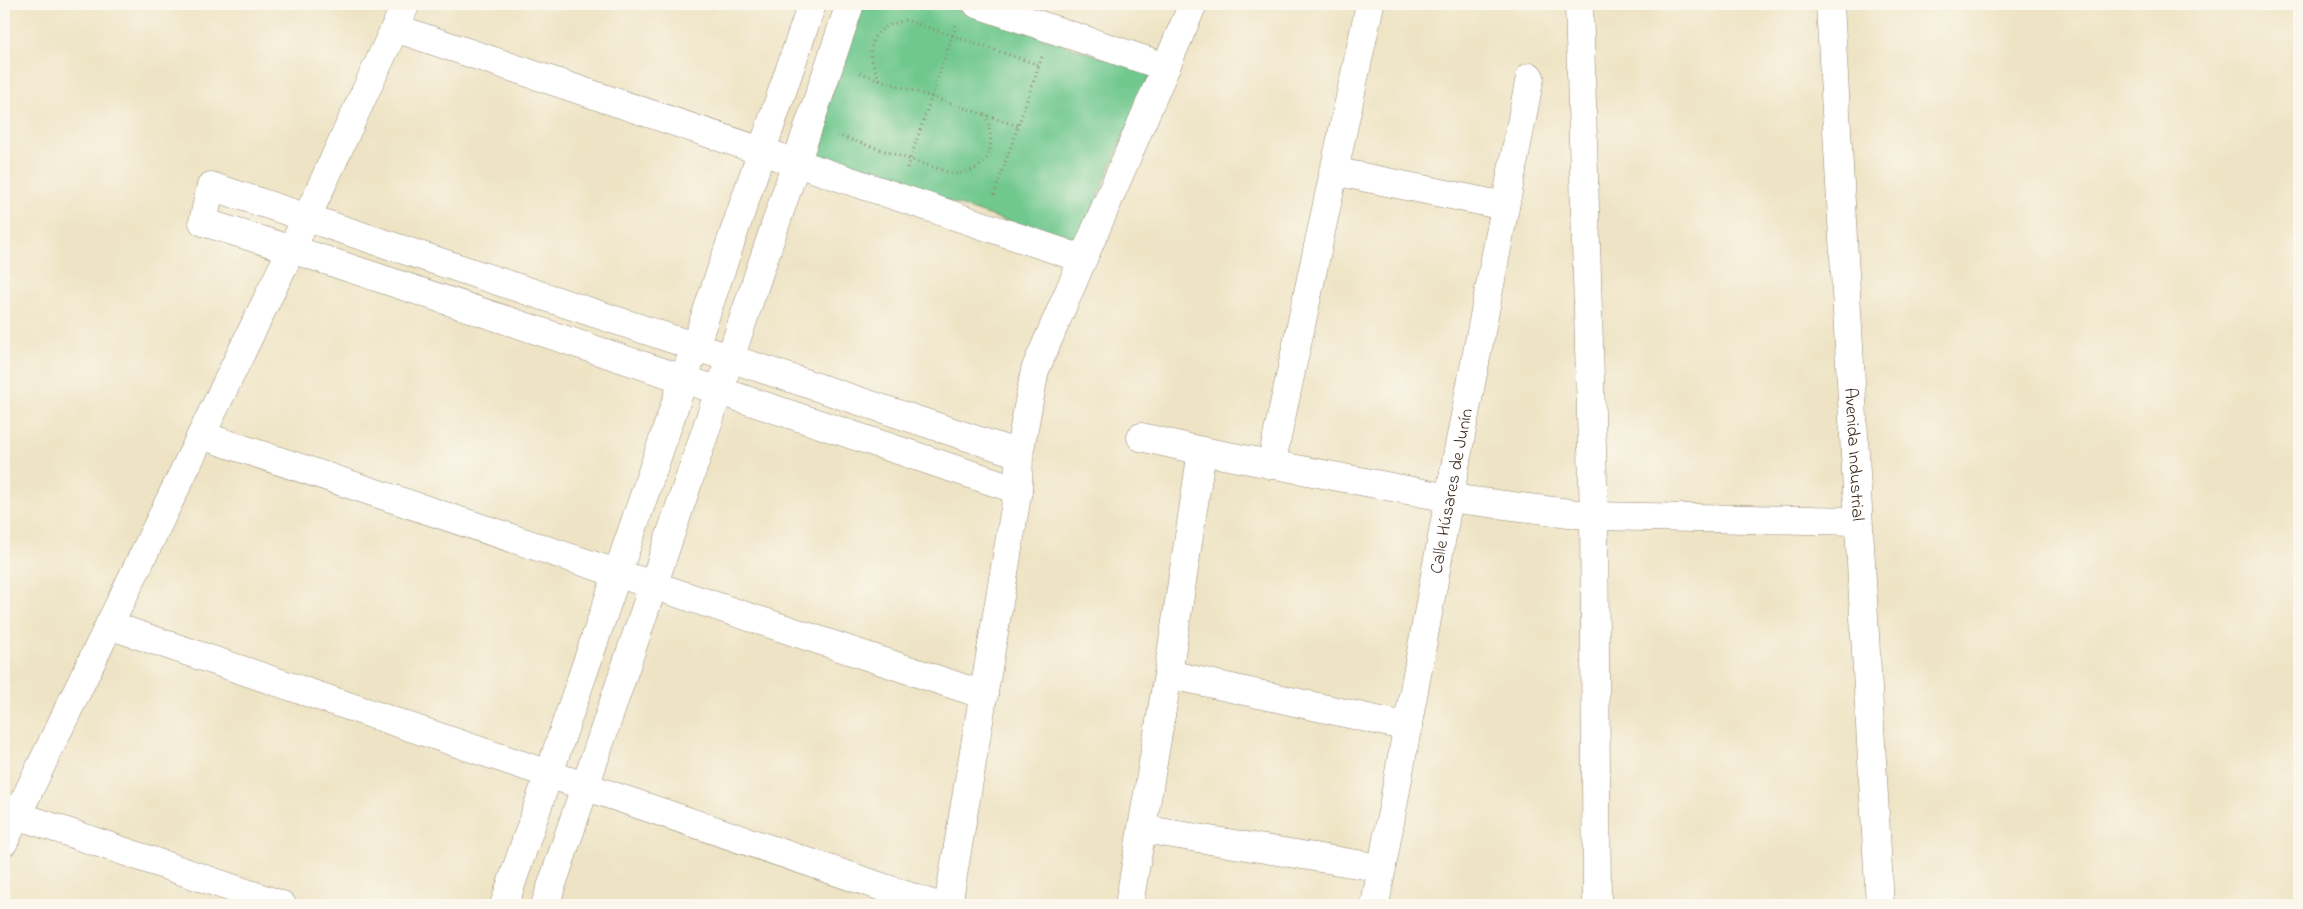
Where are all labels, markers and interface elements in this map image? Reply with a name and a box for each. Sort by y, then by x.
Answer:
street label: Avenida Industrial [1836,387,1870,522]
street label: Calle Húsares de Junín [1424,406,1481,576]

